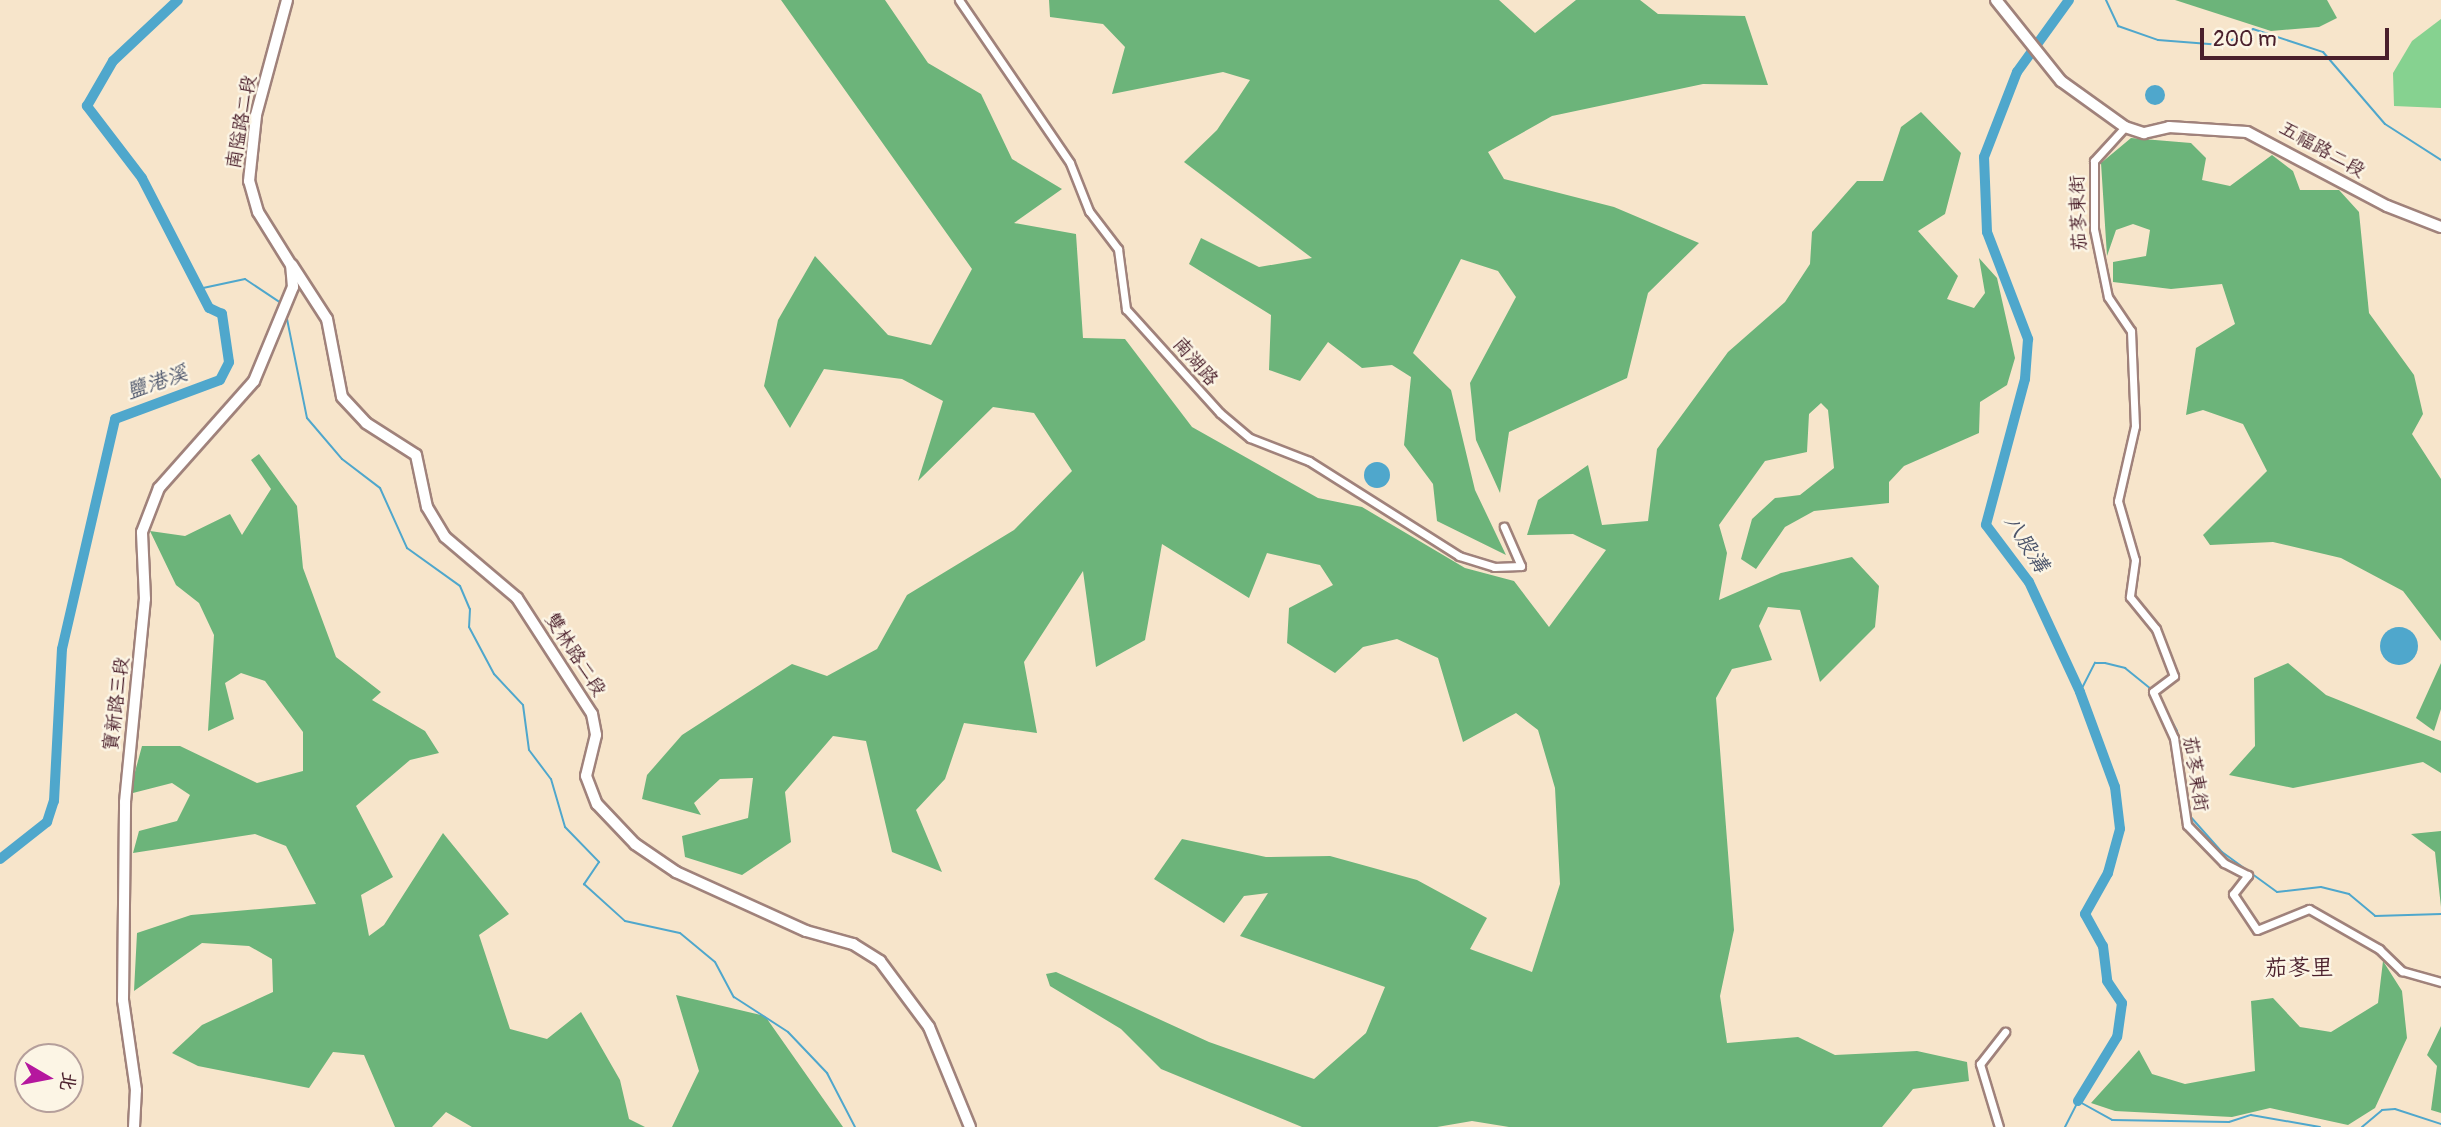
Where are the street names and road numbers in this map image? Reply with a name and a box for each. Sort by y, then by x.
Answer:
street label: 南隘路二段 [223,73,261,171]
street label: 五福路二段 [2275,117,2369,183]
street label: 茄苳東街 [2066,175,2092,251]
street label: 南湖路 [1168,333,1222,391]
street label: 雙林路二段 [540,609,610,701]
street label: 寶新路三段 [100,655,134,753]
street label: 茄苳東街 [2178,735,2212,813]

